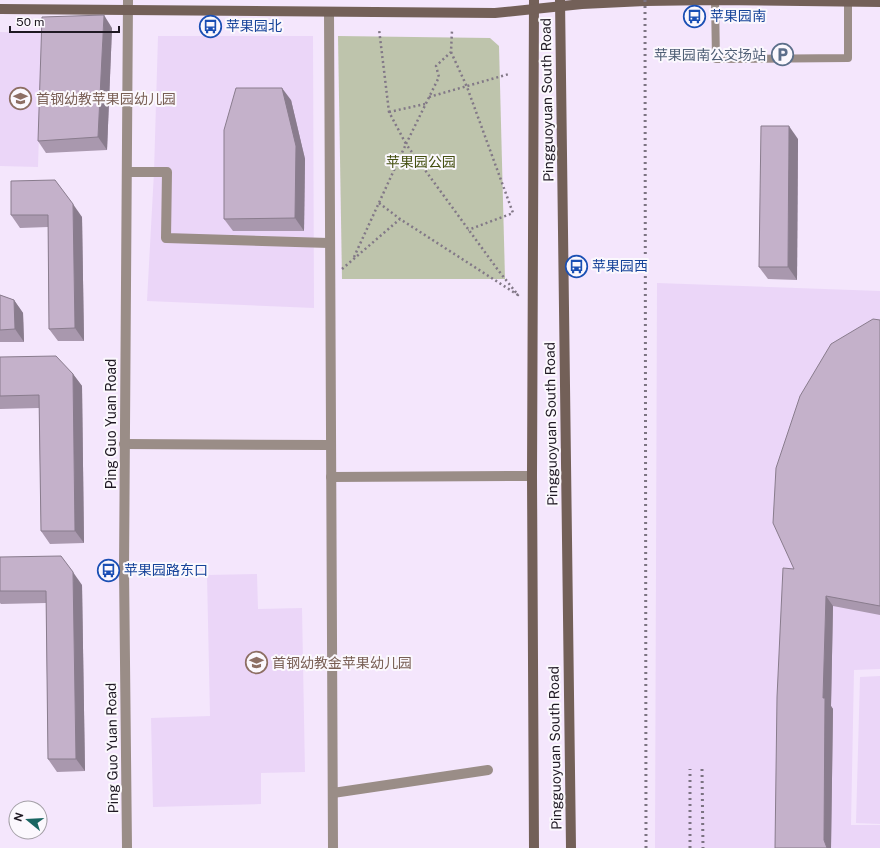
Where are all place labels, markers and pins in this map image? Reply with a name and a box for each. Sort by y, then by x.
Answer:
bus stop icon: 苹果园南 [682,3,708,29]
place label: 苹果园南 [710,8,766,24]
bus stop icon: 苹果园北 [198,13,224,39]
place label: 苹果园北 [226,18,282,34]
parking icon: 苹果园南公交场站 [769,42,795,68]
place label: 苹果园南公交场站 [654,47,766,63]
school or university icon: 首钢幼教苹果园幼儿园 [7,86,33,112]
place label: 首钢幼教苹果园幼儿园 [36,91,176,107]
bus stop icon: 苹果园西 [564,253,590,279]
place label: 苹果园西 [592,258,648,274]
bus stop icon: 苹果园路东口 [96,557,122,583]
place label: 苹果园路东口 [124,562,208,578]
school or university icon: 首钢幼教金苹果幼儿园 [243,650,269,676]
place label: 首钢幼教金苹果幼儿园 [272,655,412,671]

